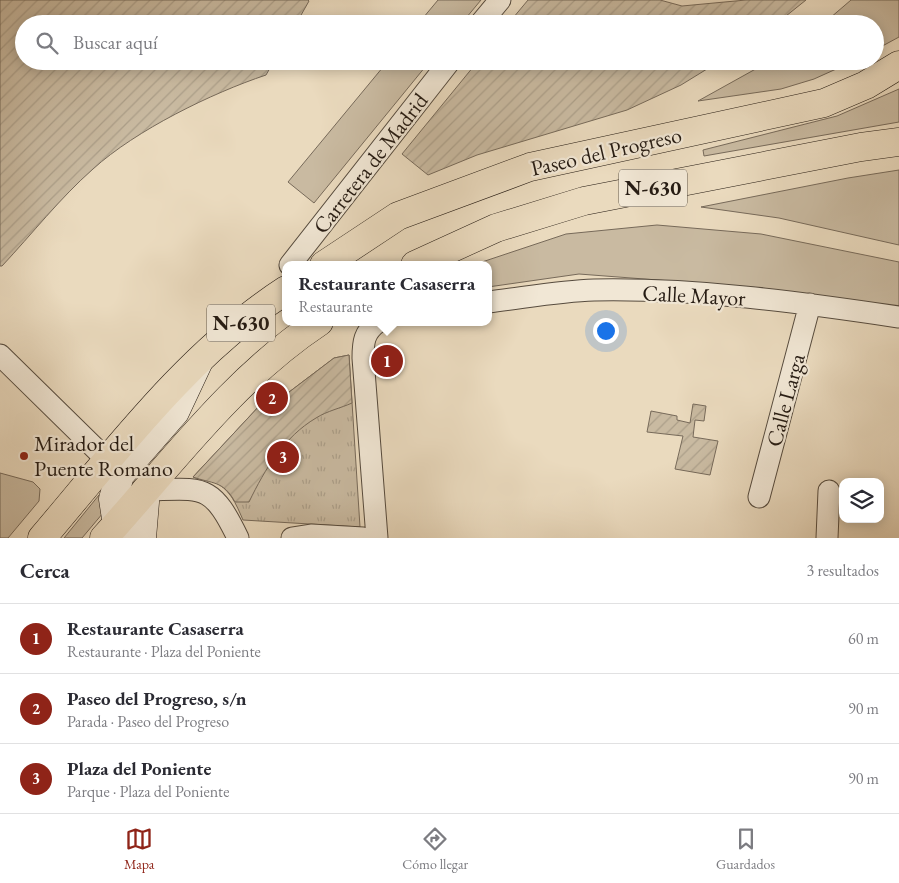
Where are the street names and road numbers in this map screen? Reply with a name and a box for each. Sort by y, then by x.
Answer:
street label: Carretera de Madrid [306,86,435,240]
street label: Paseo del Progreso [528,120,684,183]
road number: N-630 [619,170,687,207]
street label: Calle Mayor [642,278,747,313]
road number: N-630 [207,304,275,342]
street label: Calle Larga [759,350,812,450]

